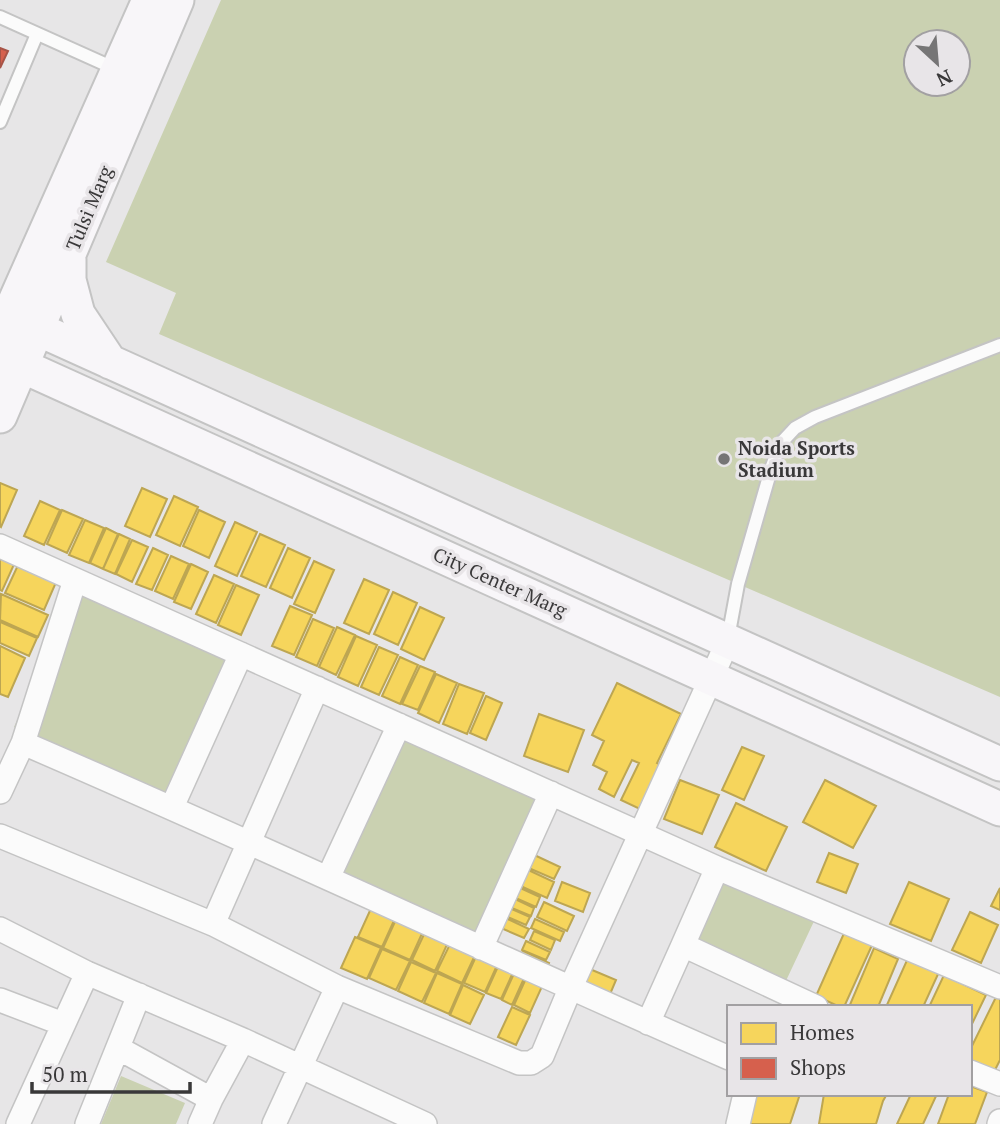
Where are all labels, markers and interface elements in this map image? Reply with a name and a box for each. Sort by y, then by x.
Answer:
north arrow [902,28,972,98]
text: N [932,64,957,93]
street label: Tulsi Marg [59,161,118,254]
place label: Noida Sports Stadium [738,435,855,482]
marker: Noida Sports Stadium [716,451,732,467]
street label: City Center Marg [429,541,572,623]
legend [727,1005,972,1096]
text: Homes [790,1018,855,1046]
scale bar [32,1050,189,1094]
text: Shops [790,1053,846,1081]
text: 50 m [42,1060,88,1088]

